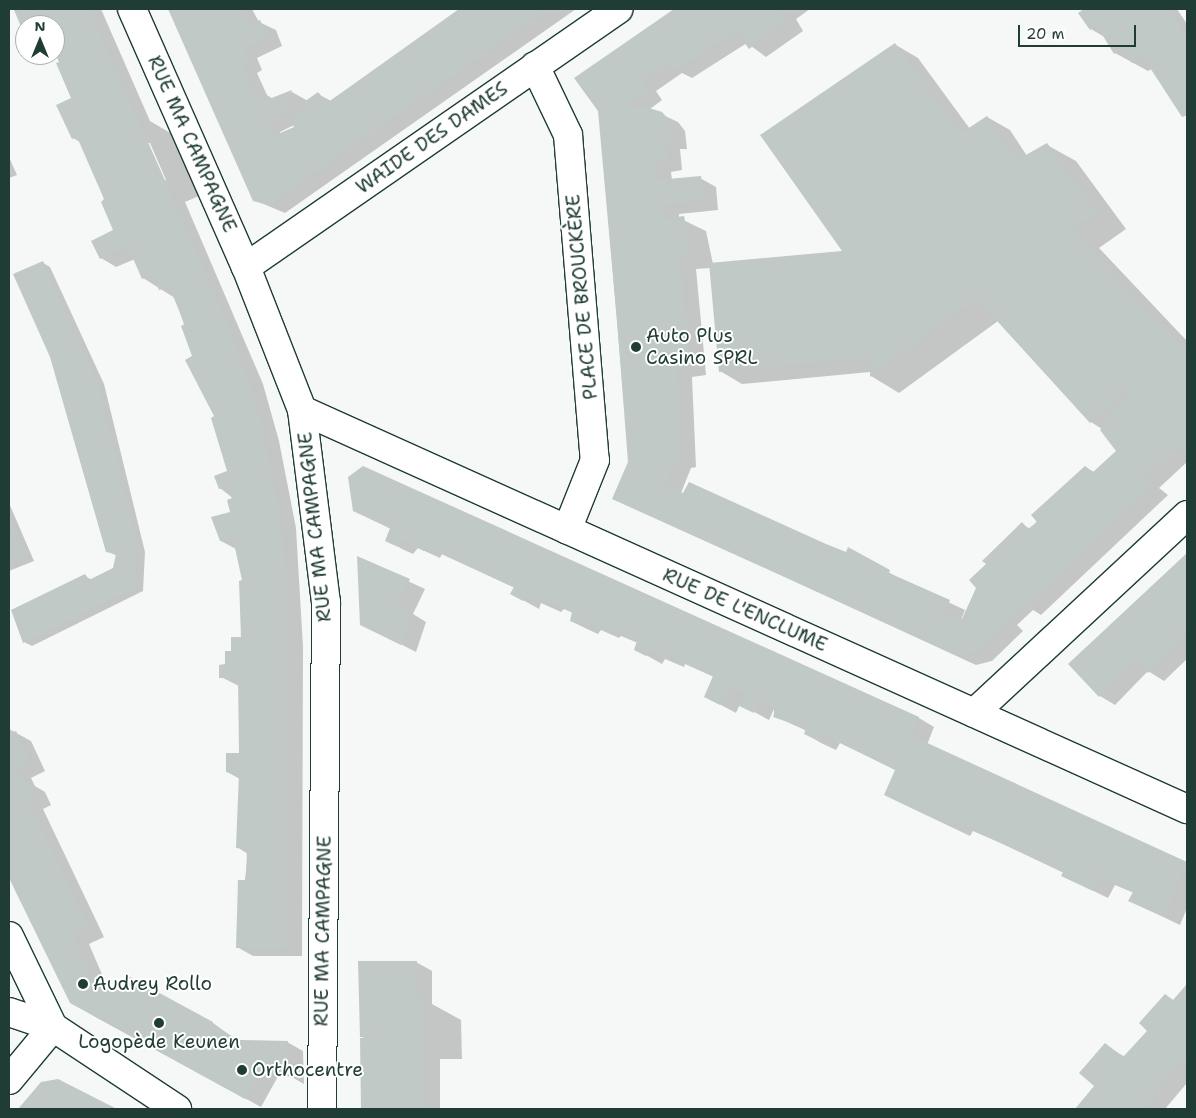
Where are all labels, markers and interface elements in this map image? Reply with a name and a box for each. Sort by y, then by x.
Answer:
north arrow [15,15,65,65]
scale bar [1021,15,1138,47]
text: N [34,17,46,35]
text: 20 m [1026,24,1065,44]
street label: RUE MA CAMPAGNE [143,52,241,236]
street label: WAIDE DES DAMES [352,77,512,199]
street label: PLACE DE BROUCKÈRE [562,193,602,401]
place label: Auto Plus Casino SPRL [646,325,758,369]
marker: Auto Plus Casino SPRL [630,341,642,353]
street label: RUE MA CAMPAGNE [294,431,336,623]
street label: RUE DE L'ENCLUME [659,563,831,657]
street label: RUE MA CAMPAGNE [310,835,336,1027]
place label: Audrey Rollo [93,973,212,995]
marker: Audrey Rollo [77,978,89,990]
marker: Logopède Keunen [153,1017,165,1029]
place label: Logopède Keunen [78,1031,240,1053]
place label: Orthocentre [252,1059,363,1081]
marker: Orthocentre [236,1064,248,1076]

